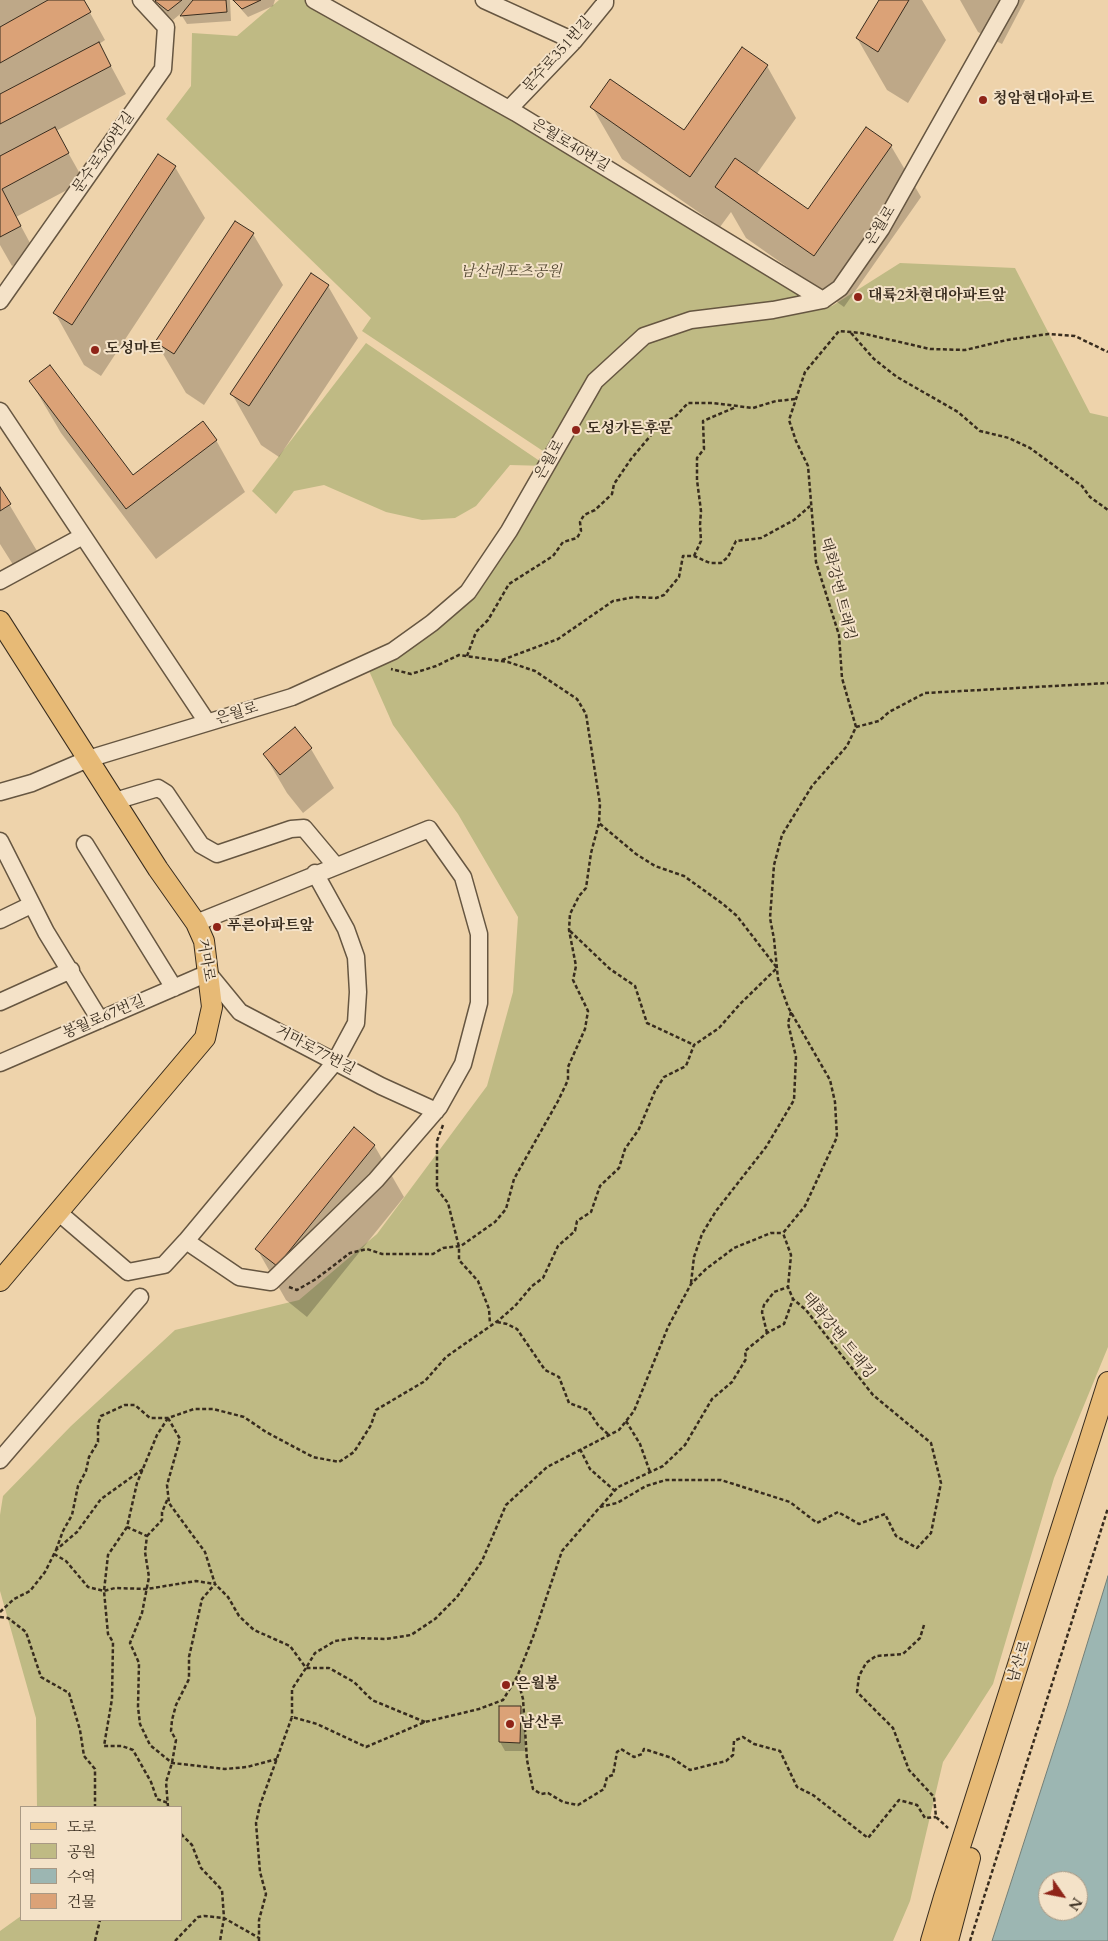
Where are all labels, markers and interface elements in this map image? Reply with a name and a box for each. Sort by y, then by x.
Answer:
street label: 문수로351번길 [519,13,597,97]
place label: 청암현대아파트 [993,91,1094,109]
marker: 청암현대아파트 [977,94,989,106]
street label: 문수로369번길 [69,109,139,197]
street label: 은월로40번길 [528,116,612,176]
street label: 은월로 [862,203,900,249]
park label: 남산레포츠공원 [460,264,562,282]
place label: 대륙2차현대아파트앞 [868,288,1006,306]
marker: 대륙2차현대아파트앞 [852,291,864,303]
place label: 도성마트 [105,341,163,359]
marker: 도성마트 [89,344,101,356]
place label: 도성가든후문 [586,421,673,439]
marker: 도성가든후문 [570,424,582,436]
street label: 은월로 [531,437,569,483]
street label: 태화강변 트래킹 [816,536,858,642]
street label: 은월로 [214,699,260,729]
place label: 푸른아파트앞 [227,918,314,936]
marker: 푸른아파트앞 [211,921,223,933]
street label: 거마로 [192,937,218,983]
street label: 봉월로67번길 [60,993,148,1043]
street label: 거마로77번길 [272,1022,358,1080]
street label: 태화강변 트래킹 [798,1289,878,1383]
street label: 남산로 [1005,1639,1035,1685]
place label: 은월봉 [516,1676,559,1694]
marker: 은월봉 [500,1679,512,1691]
place label: 남산루 [520,1715,563,1733]
marker: 남산루 [504,1718,516,1730]
legend [20,1806,182,1921]
text: 도로 [67,1817,96,1837]
text: 공원 [67,1842,96,1862]
text: 수역 [67,1867,96,1887]
north arrow [1038,1871,1088,1921]
text: 건물 [67,1892,96,1912]
text: N [1064,1894,1086,1914]

